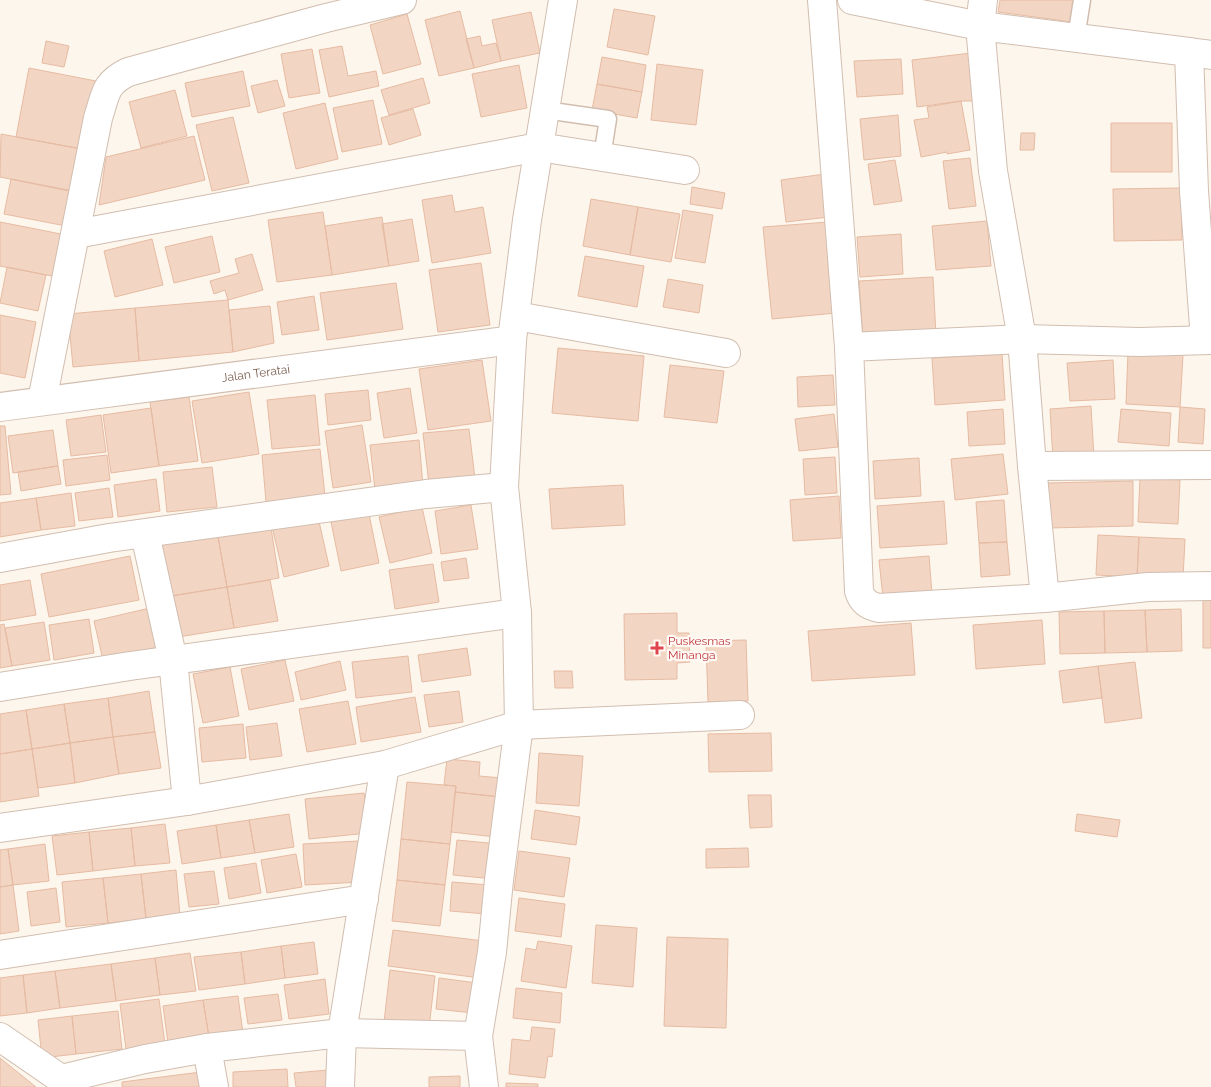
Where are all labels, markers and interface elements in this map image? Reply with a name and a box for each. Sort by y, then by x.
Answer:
street label: Jalan Teratai [221,362,291,385]
place label: Puskesmas Minanga [668,634,731,662]
marker: Puskesmas Minanga [650,641,664,655]

